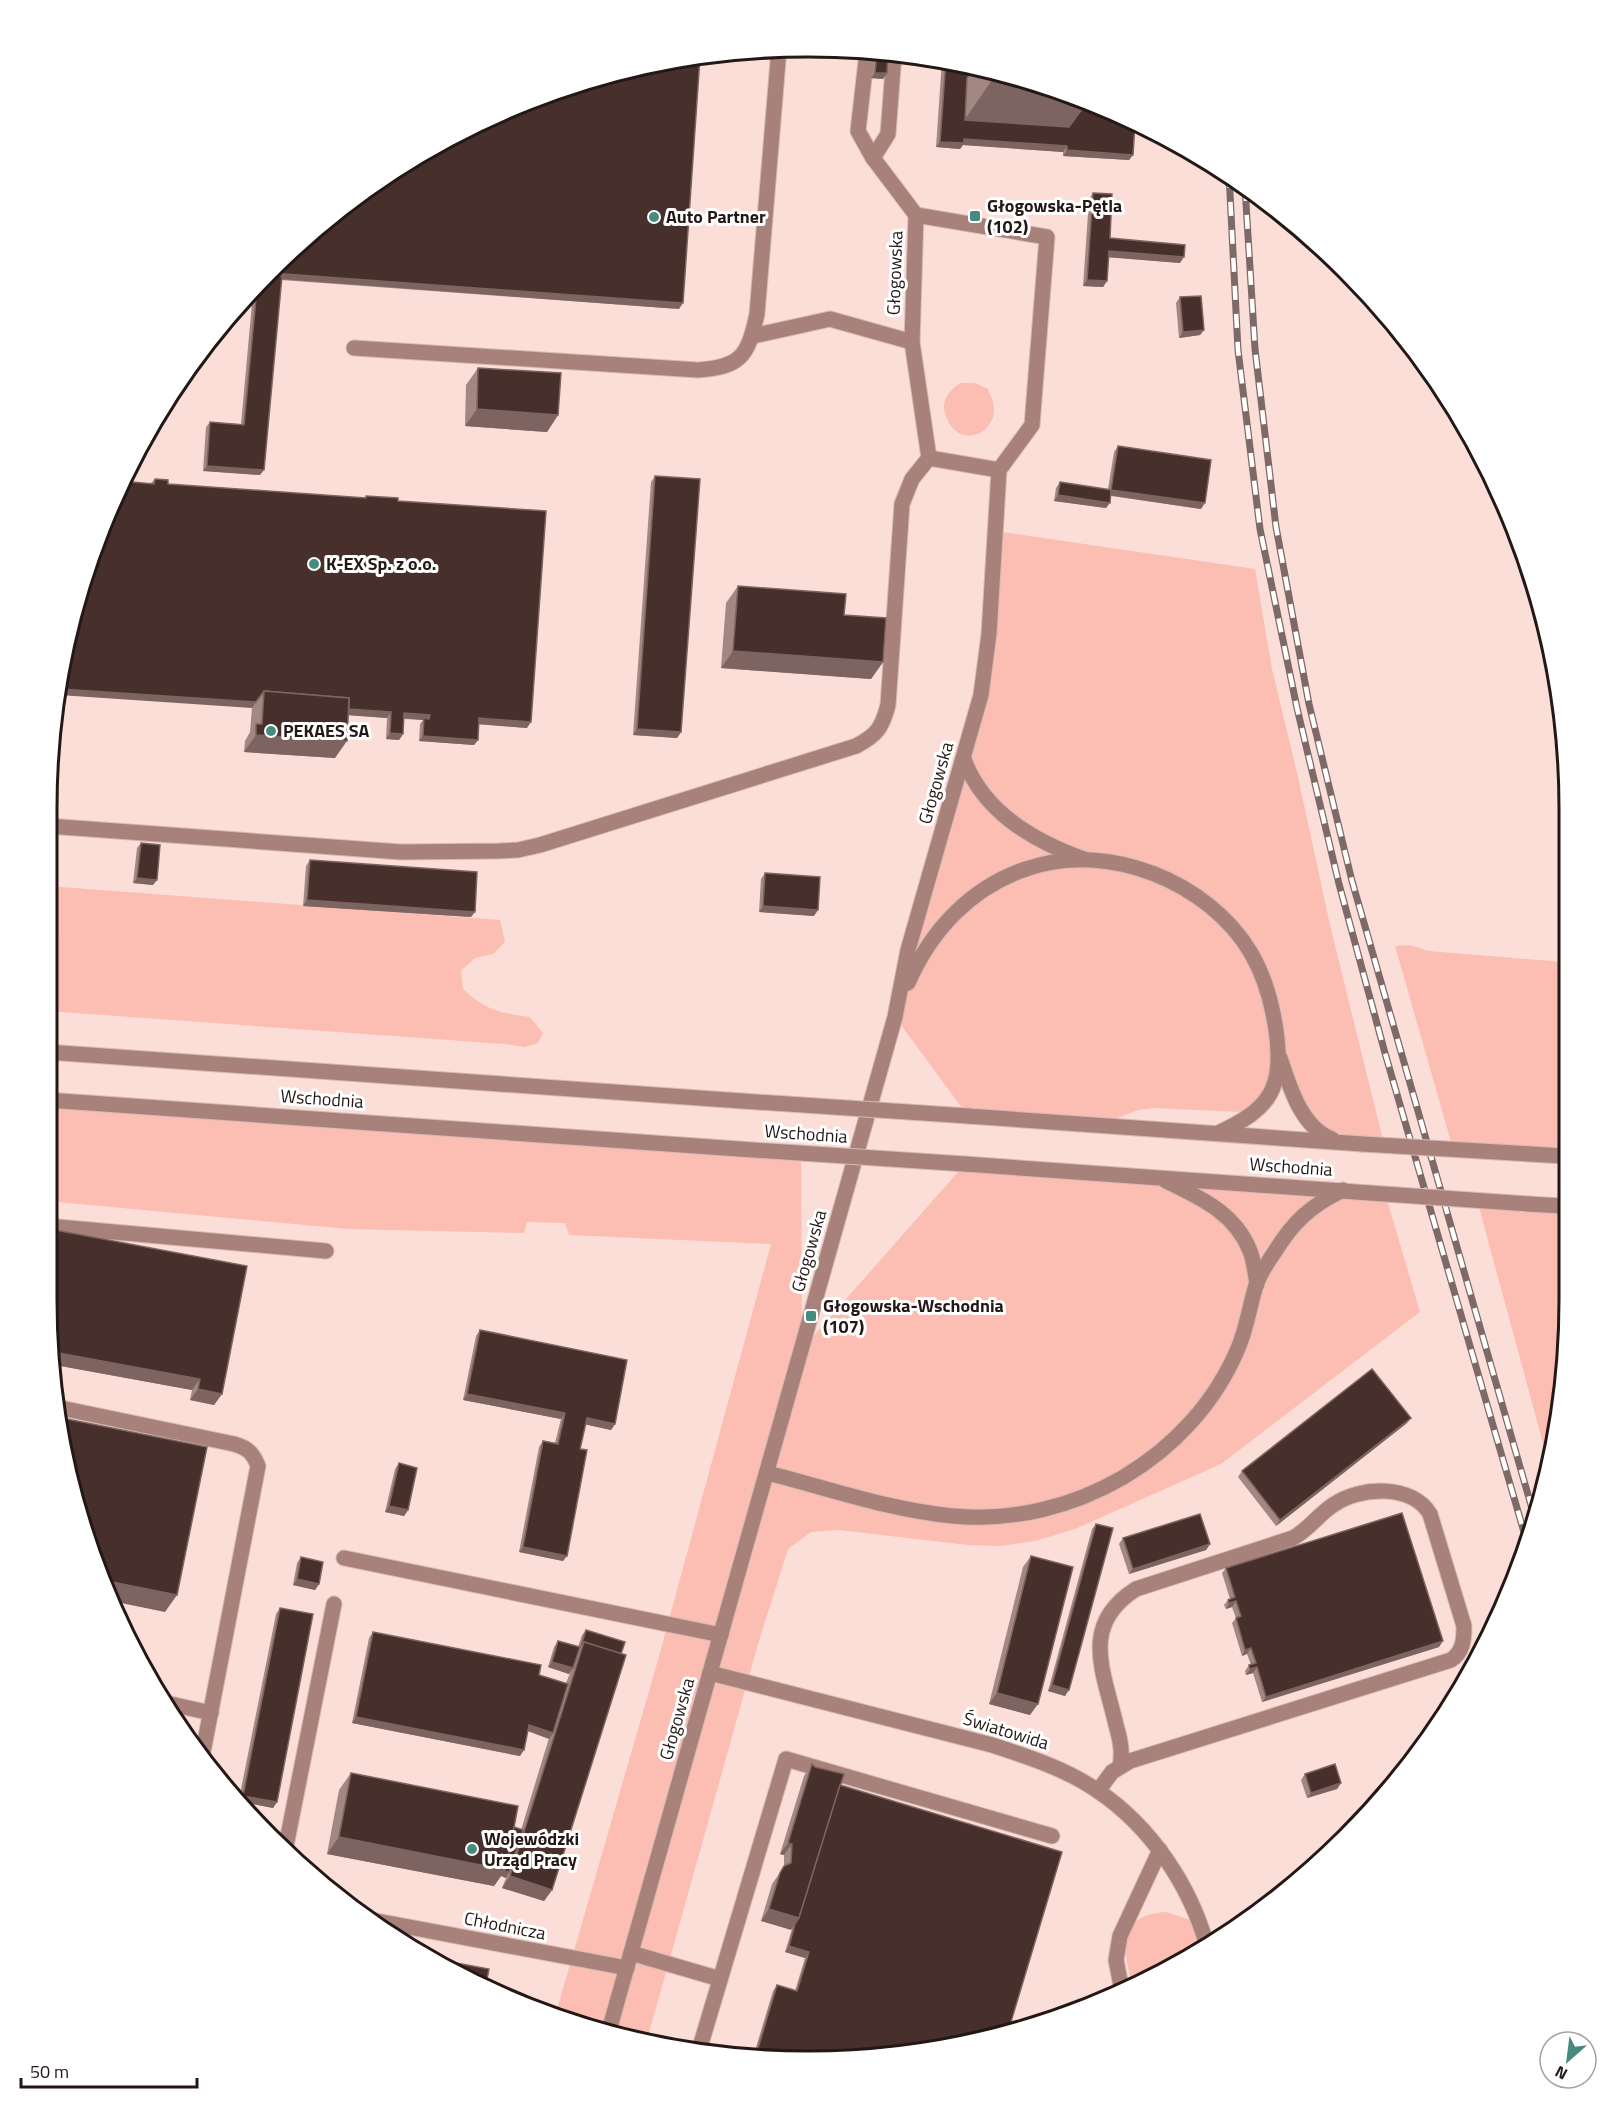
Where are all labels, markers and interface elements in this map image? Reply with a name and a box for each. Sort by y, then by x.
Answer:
place label: Głogowska-Pętla (102) [987,192,1122,240]
place label: Auto Partner [666,203,766,230]
marker: Głogowska-Pętla (102) [968,209,982,223]
marker: Auto Partner [647,210,661,224]
street label: Głogowska [880,230,909,316]
place label: K-EX Sp. z o.o. [326,550,436,577]
marker: K-EX Sp. z o.o. [307,557,321,571]
place label: PEKAES SA [283,717,369,744]
marker: PEKAES SA [264,724,278,738]
street label: Głogowska [911,739,960,827]
street label: Wschodnia [280,1082,364,1115]
street label: Wschodnia [764,1117,848,1150]
street label: Wschodnia [1249,1150,1333,1183]
street label: Głogowska [784,1207,833,1295]
place label: Głogowska-Wschodnia (107) [823,1292,1004,1340]
marker: Głogowska-Wschodnia (107) [804,1309,818,1323]
street label: Głogowska [652,1675,701,1763]
street label: Światowida [960,1705,1052,1756]
place label: Wojewódzki Urząd Pracy [484,1825,579,1873]
marker: Wojewódzki Urząd Pracy [465,1842,479,1856]
street label: Chłodnicza [462,1904,548,1947]
north arrow [1538,2030,1598,2090]
scale bar [21,2051,196,2089]
text: 50 m [30,2058,69,2085]
text: N [1550,2060,1571,2086]

